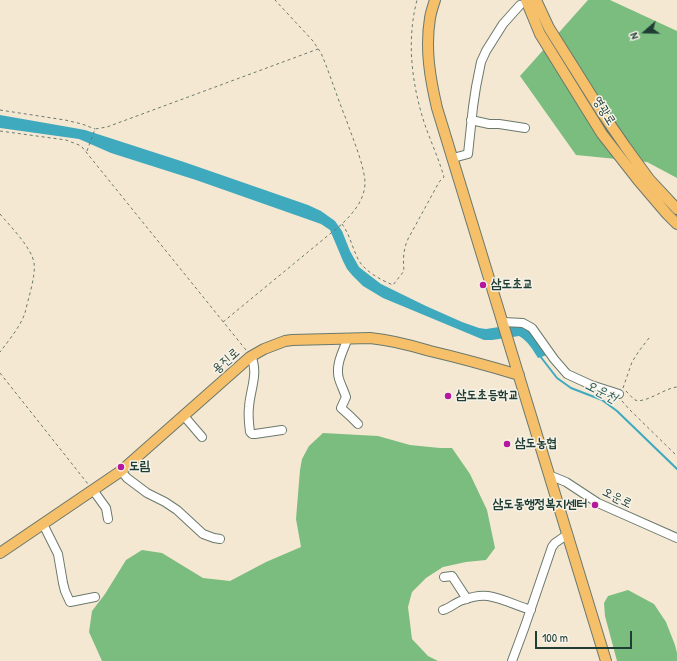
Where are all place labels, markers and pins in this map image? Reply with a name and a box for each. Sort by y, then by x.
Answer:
place label: 삼도초교 [491,277,533,293]
marker: 삼도초교 [478,280,488,290]
place label: 삼도초등학교 [456,388,519,404]
marker: 삼도초등학교 [443,391,453,401]
place label: 삼도농협 [515,436,557,452]
marker: 삼도농협 [502,439,512,449]
place label: 도림 [129,459,150,475]
marker: 도림 [116,462,126,472]
place label: 삼도동행정복지센터 [493,497,587,513]
marker: 삼도동행정복지센터 [590,500,600,510]

